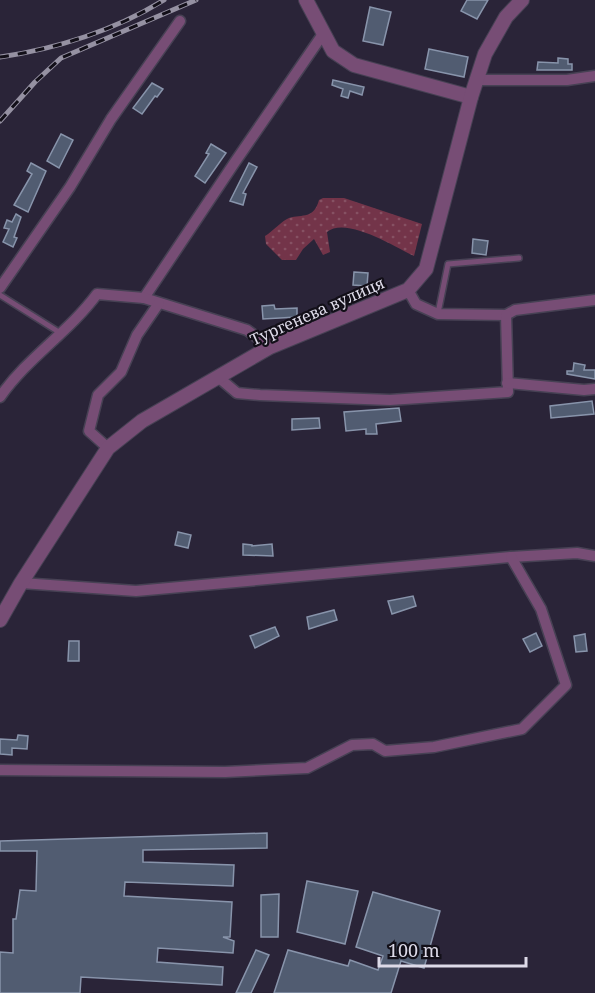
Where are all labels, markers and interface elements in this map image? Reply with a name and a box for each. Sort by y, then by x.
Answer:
street label: Тургенева вулиця [246,271,388,351]
scale bar [379,930,526,968]
text: 100 m [388,938,440,962]

